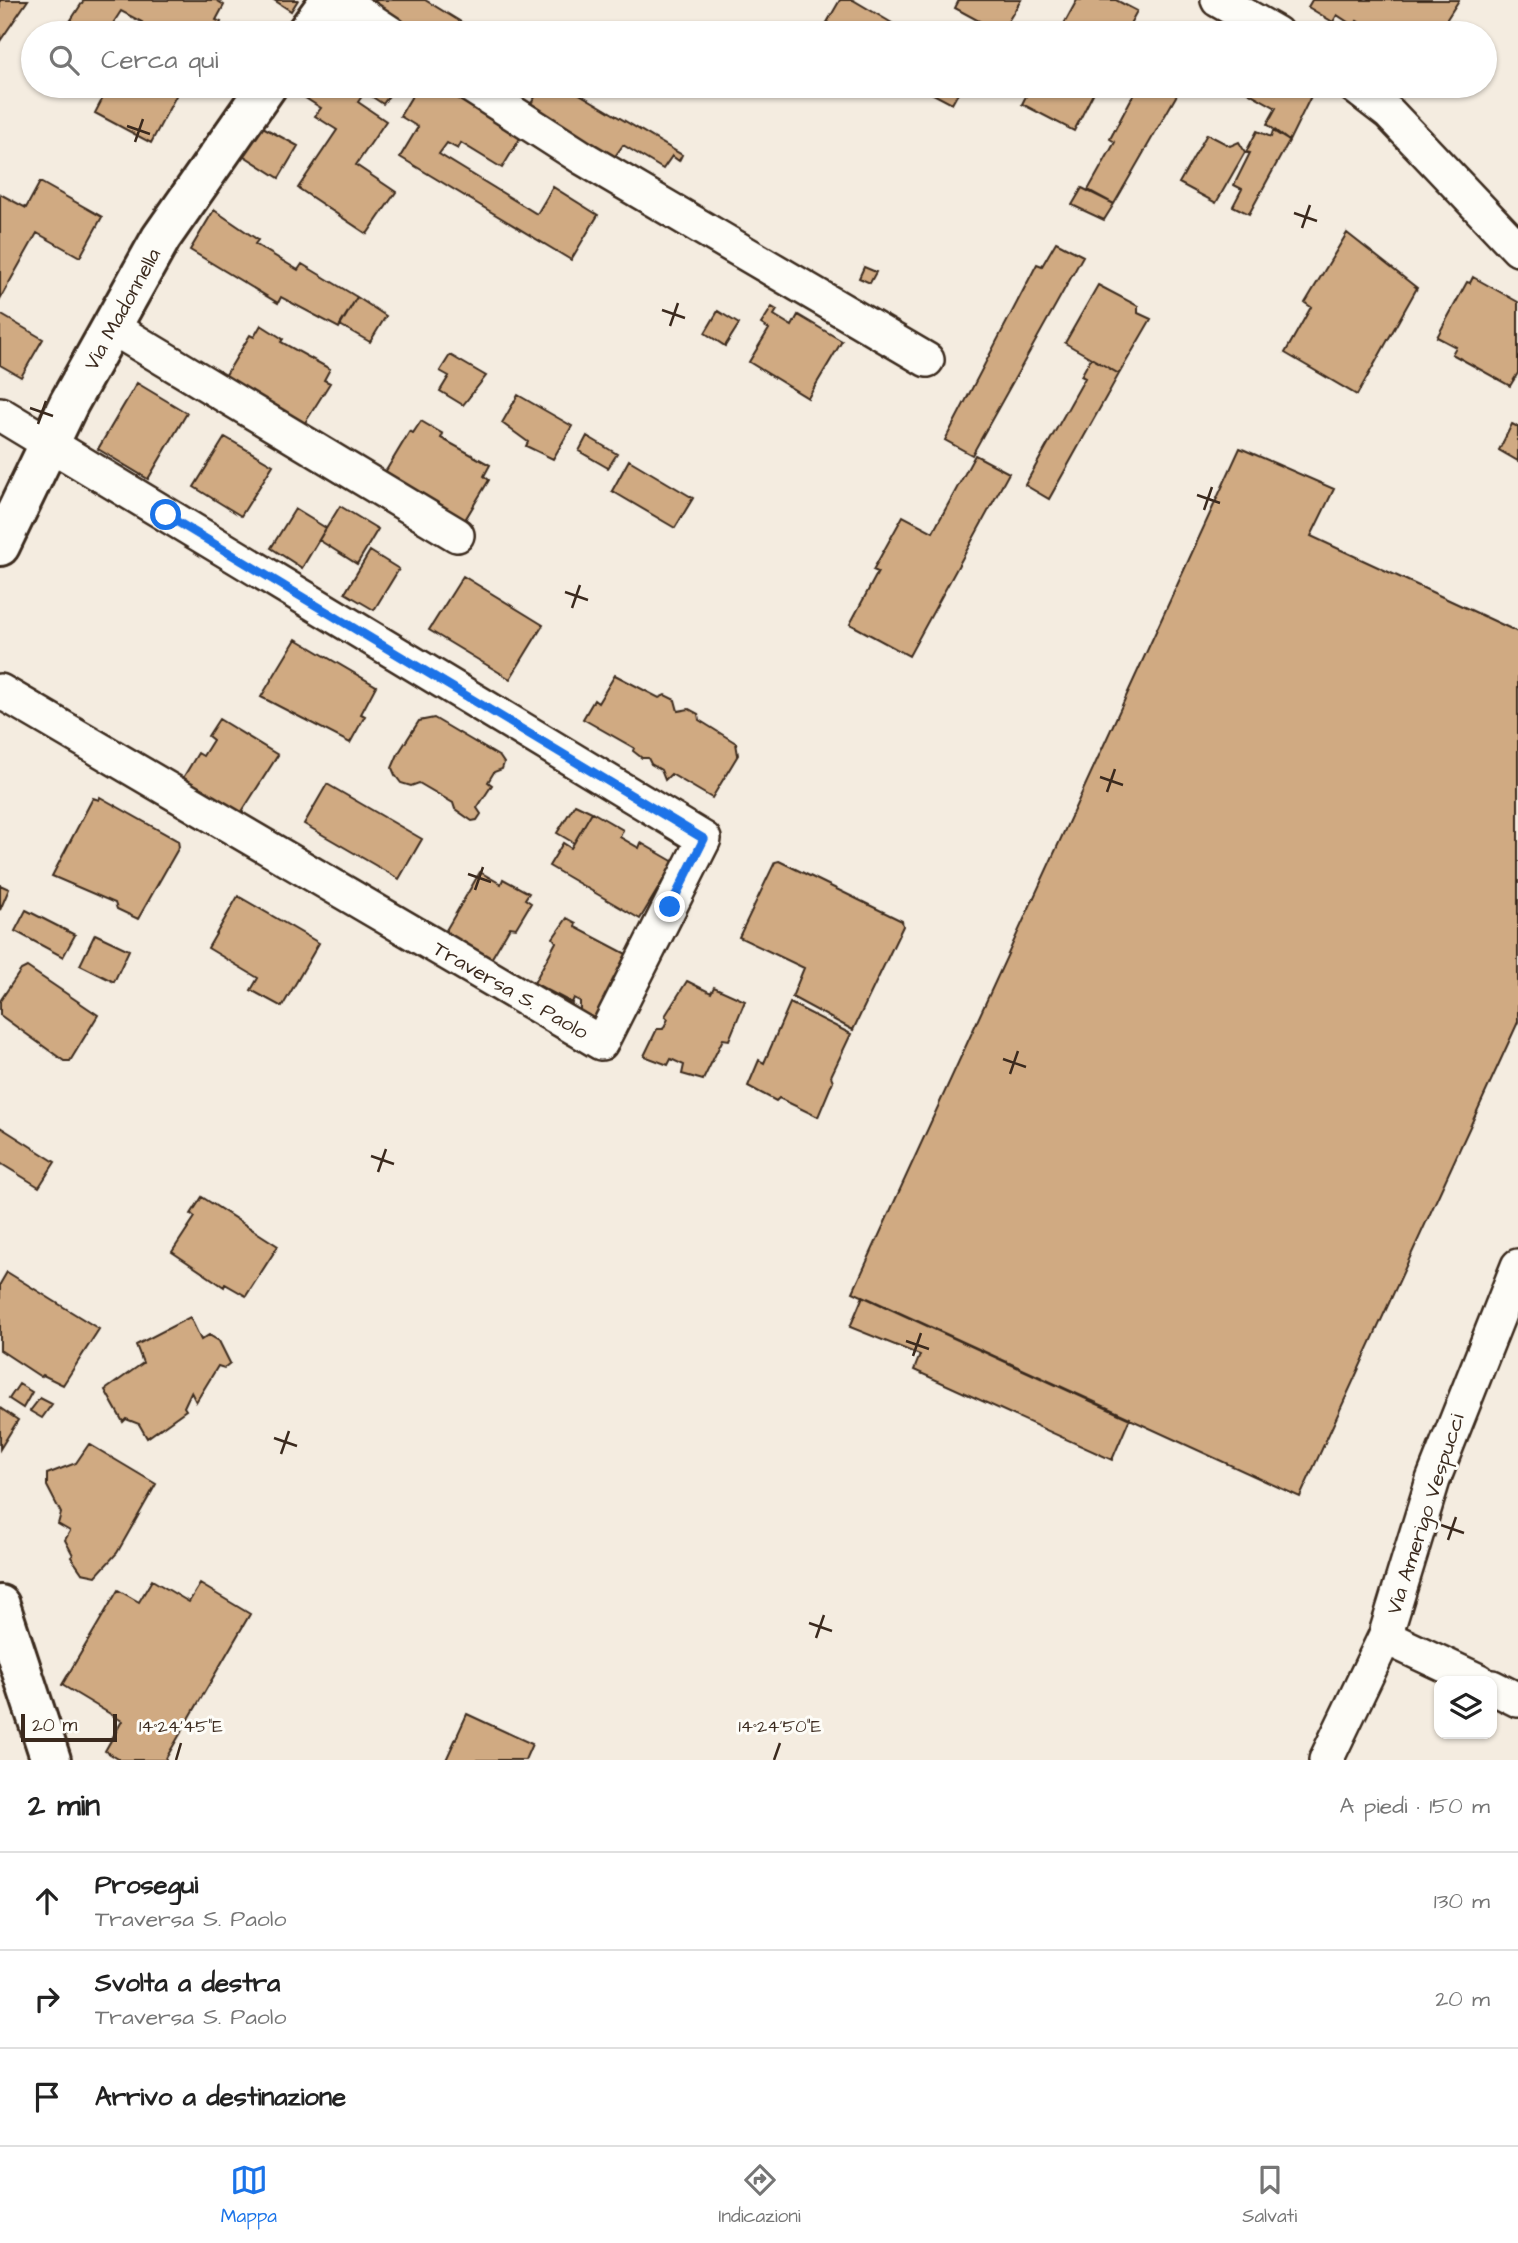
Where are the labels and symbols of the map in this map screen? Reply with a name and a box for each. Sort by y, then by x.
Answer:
street label: Via Madonnella [77,243,168,376]
route start [150,499,181,530]
route end [654,891,685,922]
street label: Traversa S. Paolo [428,934,594,1047]
street label: Via Amerigo Vespucci [1379,1410,1474,1619]
scale bar [21,1711,117,1743]
text: 14°24'45"E [139,1714,223,1739]
text: 14°24'50"E [739,1714,822,1739]

